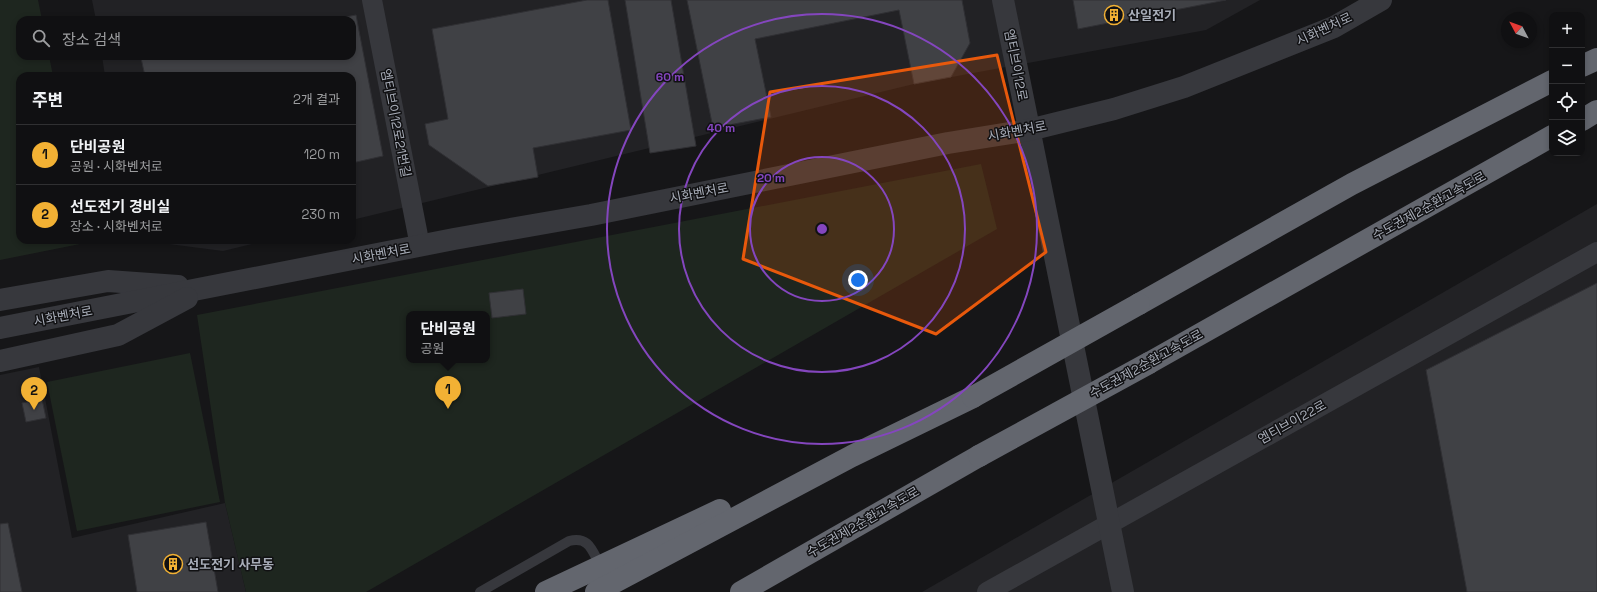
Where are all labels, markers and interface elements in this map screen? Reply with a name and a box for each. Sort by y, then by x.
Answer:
building icon: 산일전기 [1103,4,1125,26]
place label: 산일전기 [1128,7,1176,24]
street label: 시화벤처로 [1293,9,1355,49]
north arrow [1501,12,1537,48]
map controls [1549,12,1585,156]
button: + [1549,12,1585,48]
search box [16,16,356,60]
icon: search [30,27,52,49]
street label: 엠티브이12로 [1001,28,1031,103]
text: 장소 검색 [62,30,121,49]
button: − [1549,48,1585,84]
street label: 엠티브이12로21번길 [377,67,415,179]
text: 60 m [656,69,684,85]
button: locate [1549,84,1585,120]
text: 주변 [32,89,63,111]
text: 2개 결과 [293,91,340,108]
street label: 시화벤처로 [986,117,1048,145]
text: 40 m [707,120,735,136]
button: layers [1549,120,1585,156]
text: 단비공원 [70,137,125,156]
text: 1 [42,146,48,163]
text: 120 m [304,146,340,163]
text: 공원 · 시화벤처로 [70,158,163,175]
street label: 수도권제2순환고속도로 [1369,168,1489,244]
text: 20 m [757,170,785,186]
street label: 시화벤처로 [668,179,730,207]
text: 선도전기 경비실 [70,197,170,216]
text: 2 [41,206,49,223]
text: 230 m [302,206,340,223]
text: 장소 · 시화벤처로 [70,218,163,235]
centre of rings [815,222,829,236]
street label: 시화벤처로 [350,240,412,268]
your location [848,270,868,290]
street label: 시화벤처로 [32,302,94,330]
popup [406,311,490,363]
text: 단비공원 [420,319,476,338]
street label: 수도권제2순환고속도로 [1086,326,1206,402]
text: 공원 [420,340,444,357]
pin: 1 [435,376,461,409]
pin: 2 [21,377,47,410]
street label: 엠티브이22로 [1255,396,1329,448]
street label: 수도권제2순환고속도로 [804,483,922,561]
building icon: 선도전기 사무동 [162,553,184,575]
place label: 선도전기 사무동 [187,556,274,573]

